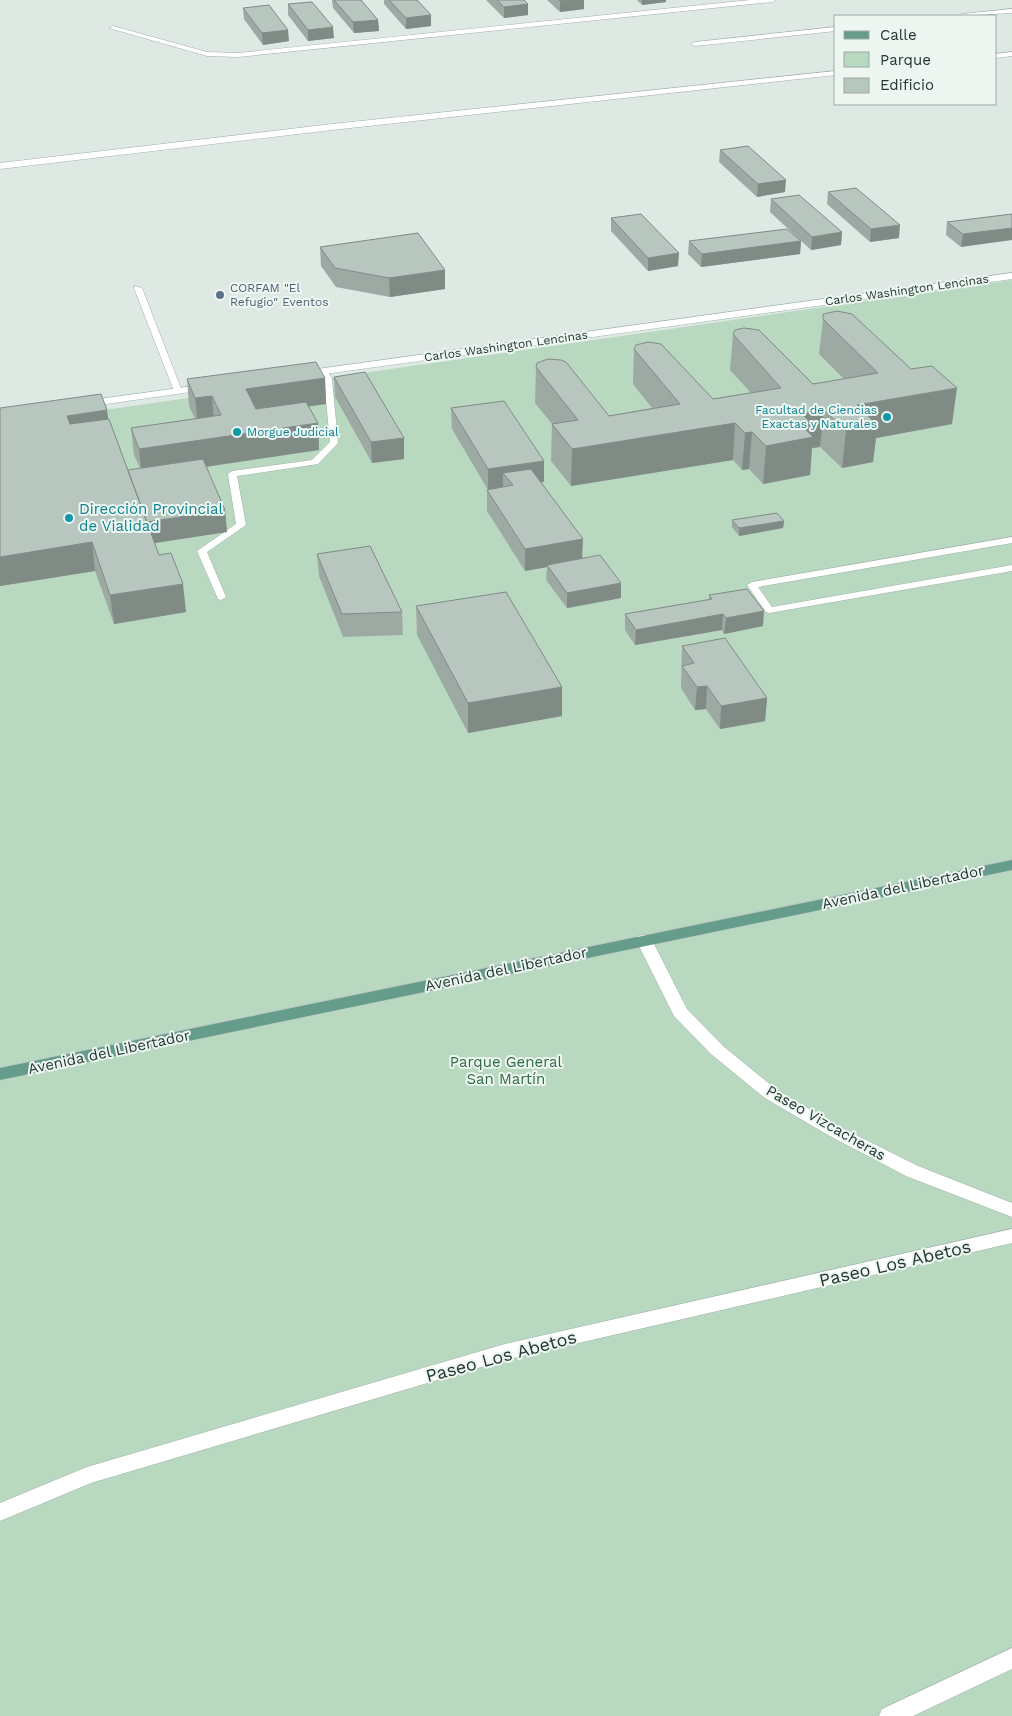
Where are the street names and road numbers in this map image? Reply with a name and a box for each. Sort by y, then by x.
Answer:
street label: Carlos Washington Lencinas [824,272,990,308]
street label: Carlos Washington Lencinas [423,328,589,364]
street label: Avenida del Libertador [820,861,986,913]
street label: Avenida del Libertador [423,943,589,995]
street label: Avenida del Libertador [26,1026,192,1078]
street label: Paseo Vizcacheras [763,1081,889,1165]
street label: Paseo Los Abetos [817,1235,973,1291]
street label: Paseo Los Abetos [423,1326,579,1386]

